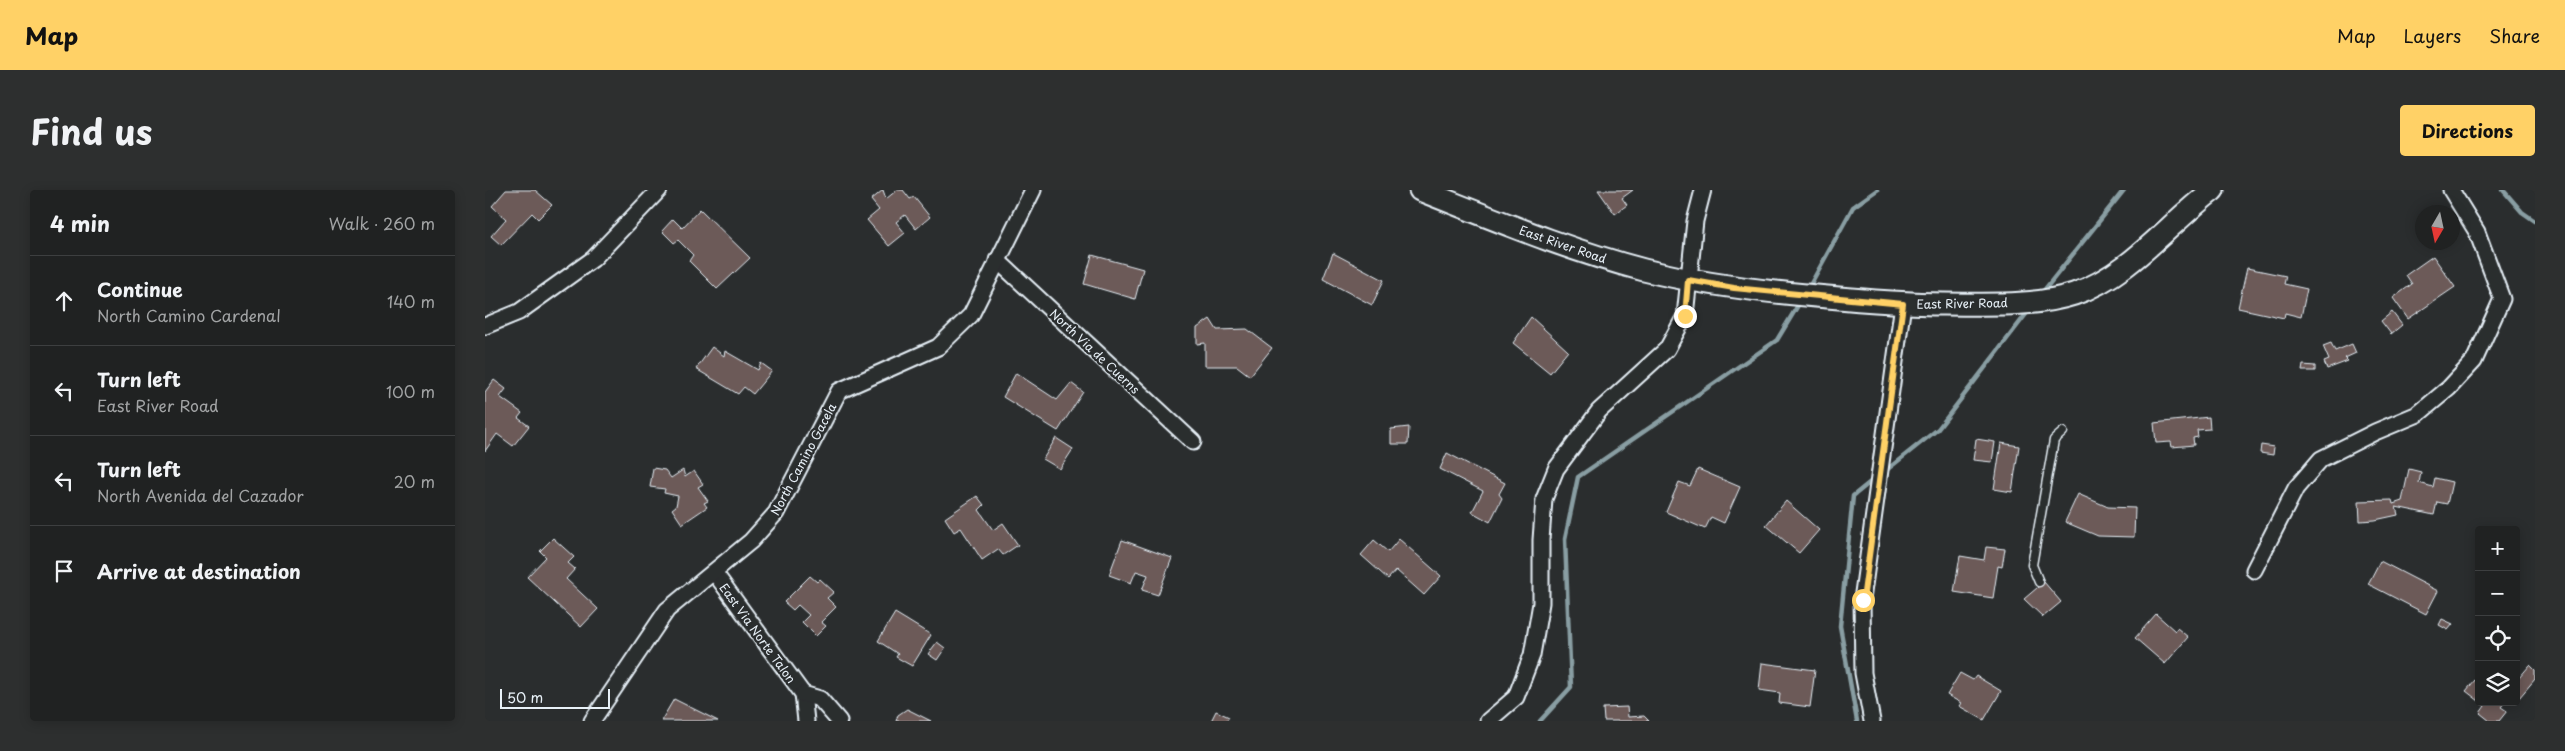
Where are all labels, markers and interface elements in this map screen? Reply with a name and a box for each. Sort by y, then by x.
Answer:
text: Map [25,17,78,53]
text: Map [2337,22,2376,49]
text: Layers [2404,22,2461,49]
text: Share [2489,22,2540,49]
text: Find us [30,104,152,157]
button: Directions [2400,105,2535,156]
north arrow [2415,205,2460,250]
text: 4 min [50,207,110,239]
text: Walk · 260 m [329,211,435,235]
street label: East River Road [1517,221,1609,267]
text: Continue [97,275,183,303]
icon: ahead [50,287,78,315]
text: 140 m [387,289,435,313]
street label: East River Road [1916,293,2008,313]
text: North Camino Cardenal [97,303,281,327]
street label: North Via de Cuerns [1046,304,1144,398]
route end [1674,305,1697,328]
text: Turn left [97,365,181,393]
icon: left [50,377,78,405]
text: 100 m [386,379,435,403]
text: East River Road [97,393,219,417]
street label: North Camino Gacela [766,399,841,518]
text: Turn left [97,455,181,483]
icon: left [50,467,78,495]
text: 20 m [394,469,435,493]
text: North Avenida del Cazador [97,483,304,507]
map controls [2475,526,2520,706]
button: + [2475,526,2520,571]
icon: arrive [50,557,78,585]
text: Arrive at destination [97,557,301,585]
button: − [2475,571,2520,616]
street label: East Via Norte Talon [716,579,800,687]
route start [1852,589,1875,612]
button: locate [2475,616,2520,661]
button: layers [2475,661,2520,706]
scale bar [500,686,610,709]
text: 50 m [507,687,543,708]

